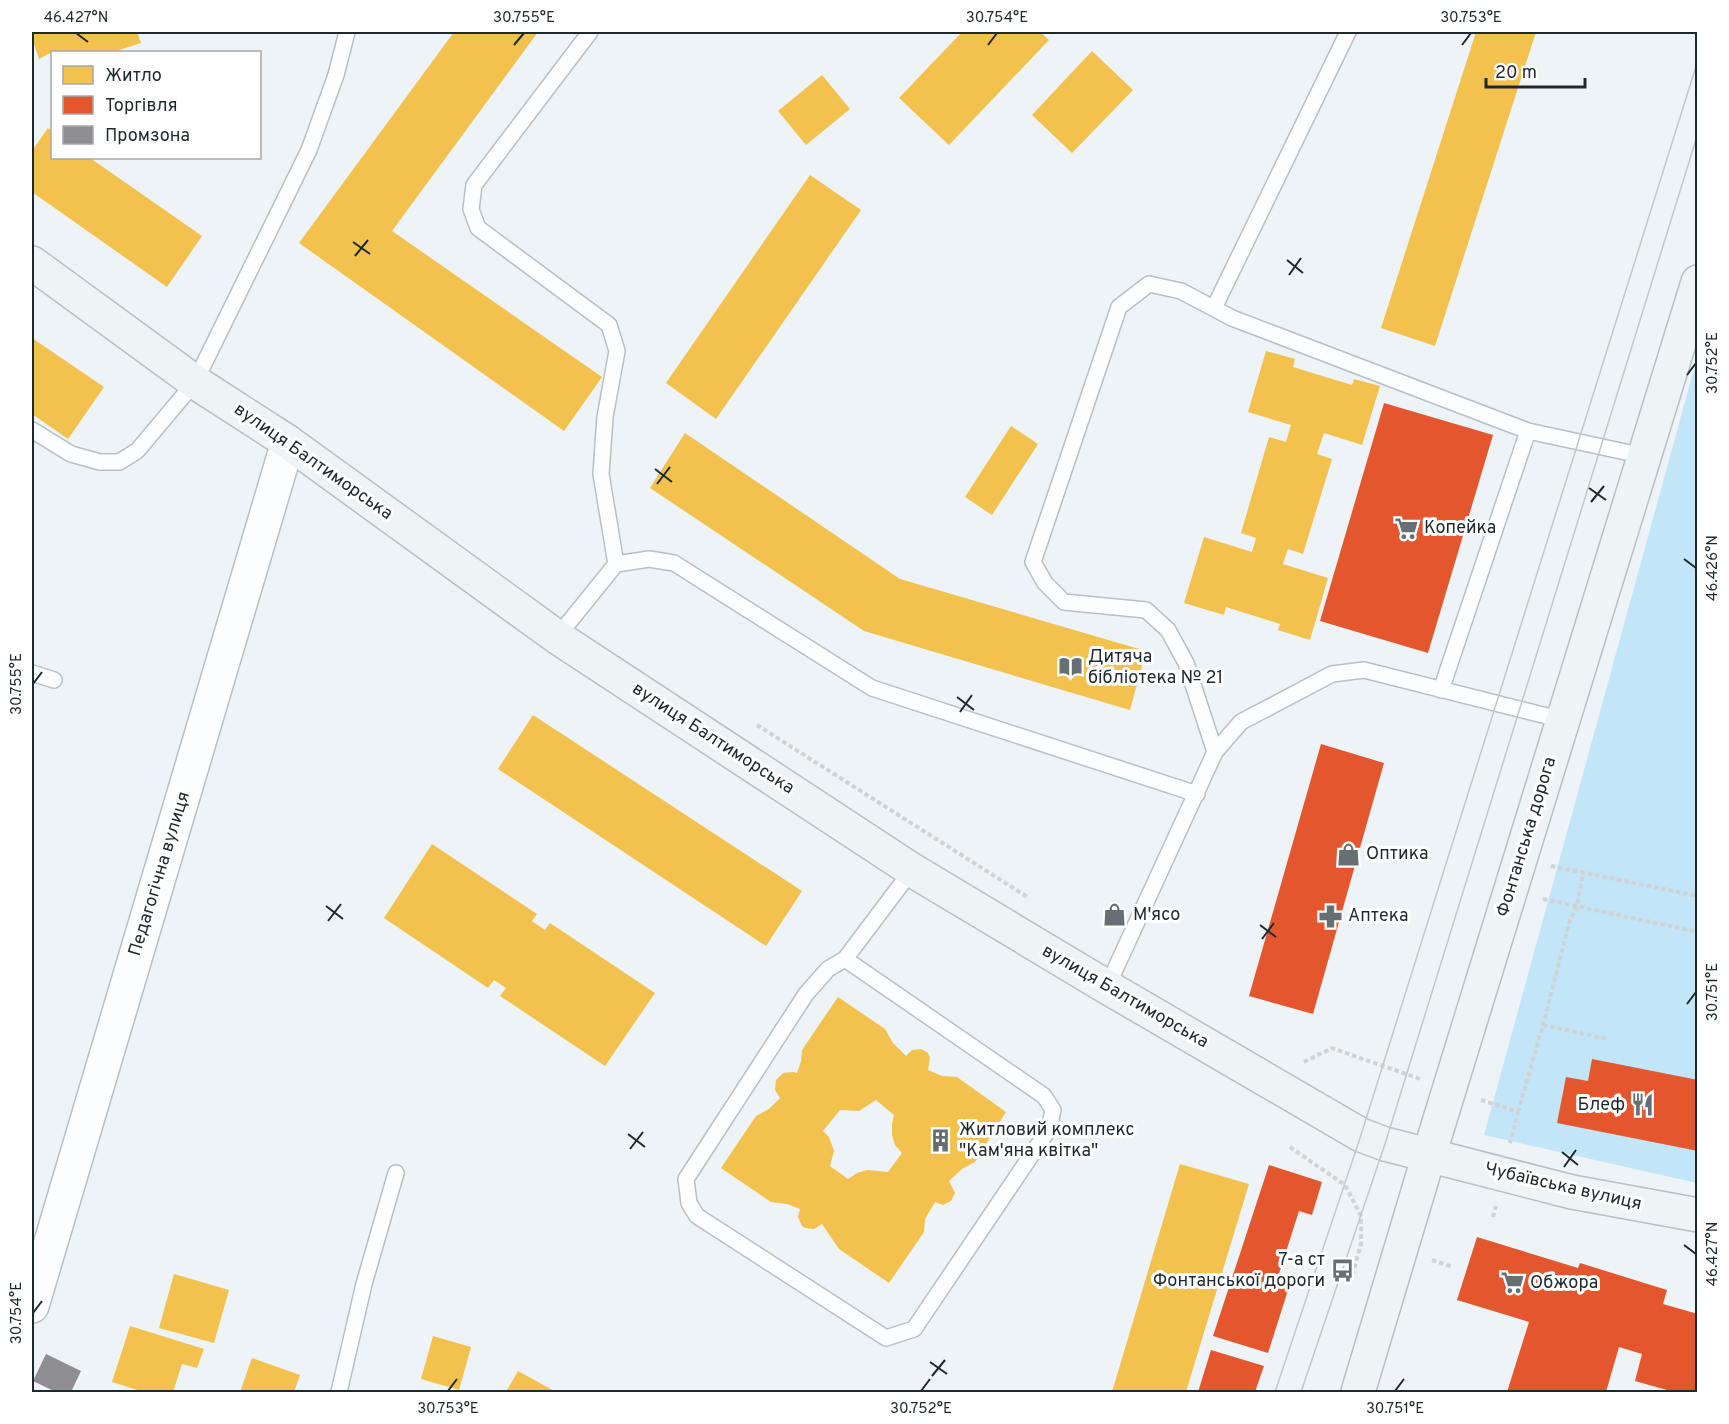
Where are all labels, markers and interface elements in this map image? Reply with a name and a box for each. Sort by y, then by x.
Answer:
text: 46.427°N [44,9,108,28]
text: 30.755°E [493,9,555,28]
text: 30.754°E [966,9,1028,28]
text: 30.753°E [1440,9,1502,28]
legend [51,51,261,159]
scale bar [1486,51,1585,89]
text: 20 m [1495,62,1537,85]
text: Житло [105,65,162,88]
text: Торгівля [105,95,178,118]
text: Промзона [105,125,190,148]
text: 30.752°E [1704,332,1723,394]
street label: вулиця Балтиморська [229,398,397,526]
supermarket icon: Копейка [1393,515,1419,541]
place label: Копейка [1424,517,1496,540]
text: 46.426°N [1704,535,1723,601]
place label: Дитяча бібліотека № 21 [1088,646,1223,690]
text: 30.755°E [8,653,27,715]
library icon: Дитяча бібліотека № 21 [1057,654,1083,680]
street label: вулиця Балтиморська [628,678,798,800]
street label: Фонтанська дорога [1492,754,1562,920]
street label: Педагогічна вулиця [124,789,196,959]
shop icon: Оптика [1335,841,1361,867]
place label: Оптика [1366,843,1428,866]
shop icon: М'ясо [1102,902,1128,928]
pharmacy icon: Аптека [1317,903,1343,929]
place label: М'ясо [1133,904,1180,927]
place label: Аптека [1348,905,1409,928]
street label: вулиця Балтиморська [1037,940,1213,1054]
text: 30.751°E [1704,963,1723,1021]
restaurant icon: Блеф [1630,1092,1656,1118]
place label: Блеф [1577,1094,1625,1117]
place label: Житловий комплекс "Кам'яна квітка" [959,1119,1135,1163]
building icon: Житловий комплекс "Кам'яна квітка" [928,1127,954,1153]
street label: Чубаївська вулиця [1482,1158,1644,1216]
text: 46.427°N [1704,1222,1723,1286]
place label: 7-а ст Фонтанської дороги [1153,1249,1325,1293]
bus stop icon: 7-а ст Фонтанської дороги [1330,1257,1356,1283]
supermarket icon: Обжора [1499,1270,1525,1296]
place label: Обжора [1530,1272,1598,1295]
text: 30.754°E [8,1282,27,1344]
text: 30.753°E [417,1400,479,1419]
text: 30.752°E [890,1400,952,1419]
text: 30.751°E [1366,1400,1424,1419]

